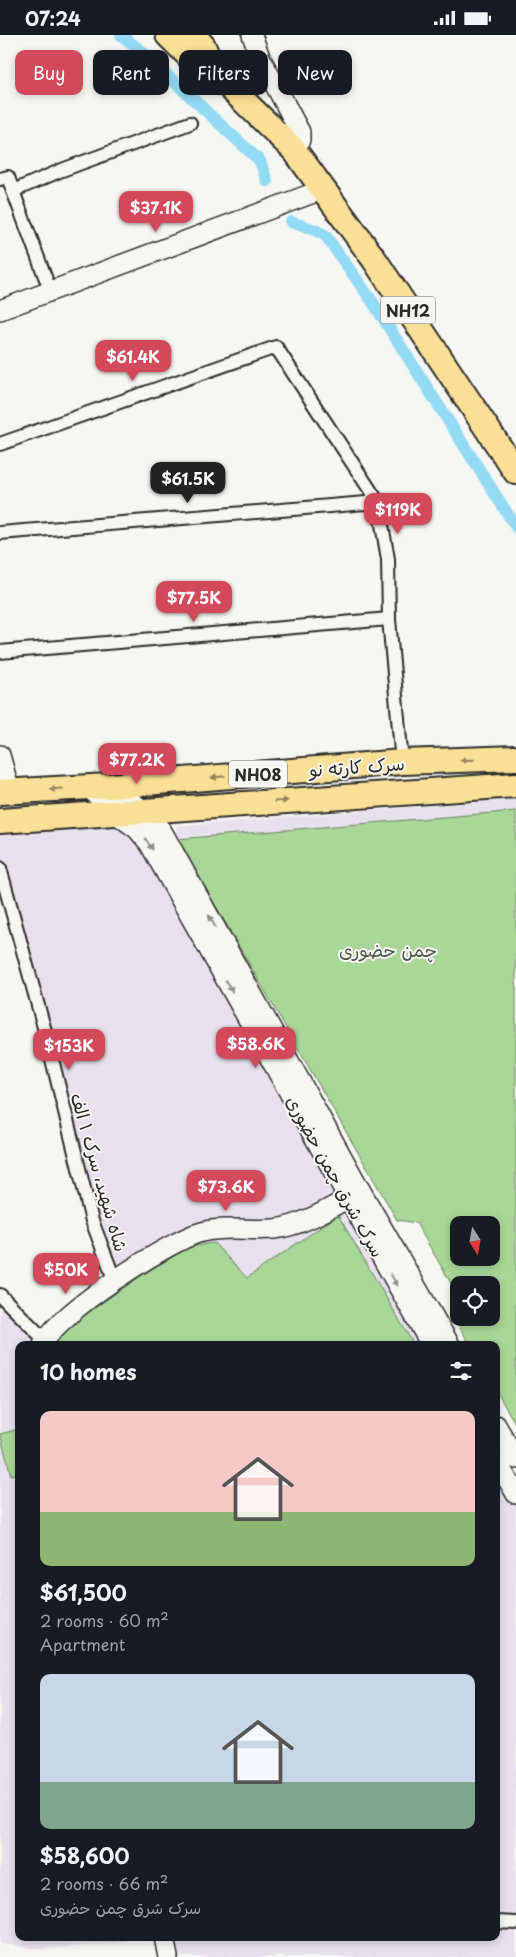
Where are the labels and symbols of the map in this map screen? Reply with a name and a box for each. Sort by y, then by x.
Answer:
pin: $37.1K [115,191,197,233]
road number: NH12 [380,297,436,323]
pin: $61.4K [92,339,174,382]
pin: $61.5K [147,461,229,504]
pin: $119K [363,493,433,535]
pin: $77.5K [153,581,235,623]
pin: $77.2K [96,743,178,785]
street label: سرک کارته نو [306,749,406,783]
one-way arrow [459,756,475,764]
road number: NH08 [229,761,287,787]
one-way arrow [210,774,226,782]
one-way arrow [48,785,64,793]
one-way arrow [273,797,289,805]
one-way arrow [144,837,153,851]
one-way arrow [207,914,216,928]
park label: چمن حضوری [339,936,437,963]
one-way arrow [224,979,233,992]
pin: $58.6K [215,1027,297,1069]
pin: $153K [34,1029,104,1071]
street label: شاه شهید، سرک ۱ الف [64,1089,136,1255]
street label: سرک شرق چمن حضوری [280,1090,392,1262]
pin: $73.6K [185,1169,267,1212]
north arrow [450,1216,500,1266]
pin: $50K [36,1253,96,1295]
one-way arrow [390,1272,398,1287]

